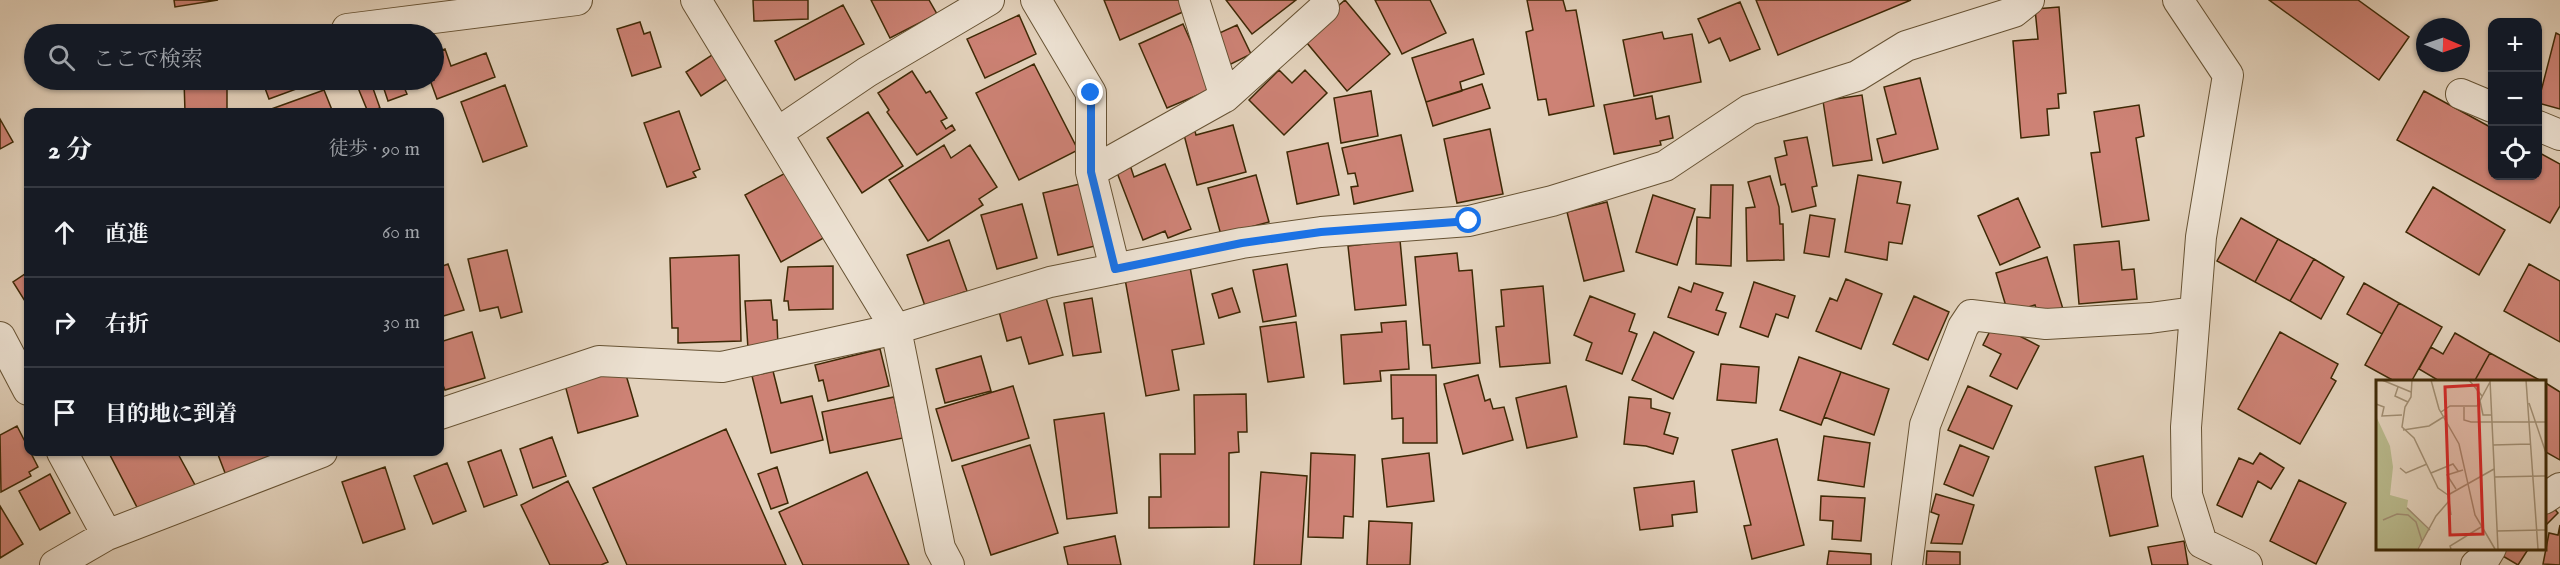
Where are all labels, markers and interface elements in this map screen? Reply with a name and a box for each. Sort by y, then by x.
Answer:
north arrow [2416,18,2470,72]
map controls [2488,18,2542,180]
button: + [2488,18,2542,72]
search box [24,24,444,90]
icon: search [45,41,78,74]
text: ここで検索 [93,46,203,74]
button: − [2488,72,2542,126]
route end [1077,79,1103,105]
button: locate [2488,126,2542,180]
text: 2 分 [48,134,92,167]
text: 徒歩 · 90 m [328,137,420,162]
route start [1455,207,1481,233]
icon: ahead [48,216,81,249]
text: 60 m [382,220,420,245]
text: 直進 [105,221,149,249]
icon: right [48,306,81,339]
text: 30 m [383,310,420,335]
text: 右折 [105,311,149,339]
inset map [2376,380,2545,550]
icon: arrive [48,396,81,429]
text: 目的地に到着 [105,401,237,429]

